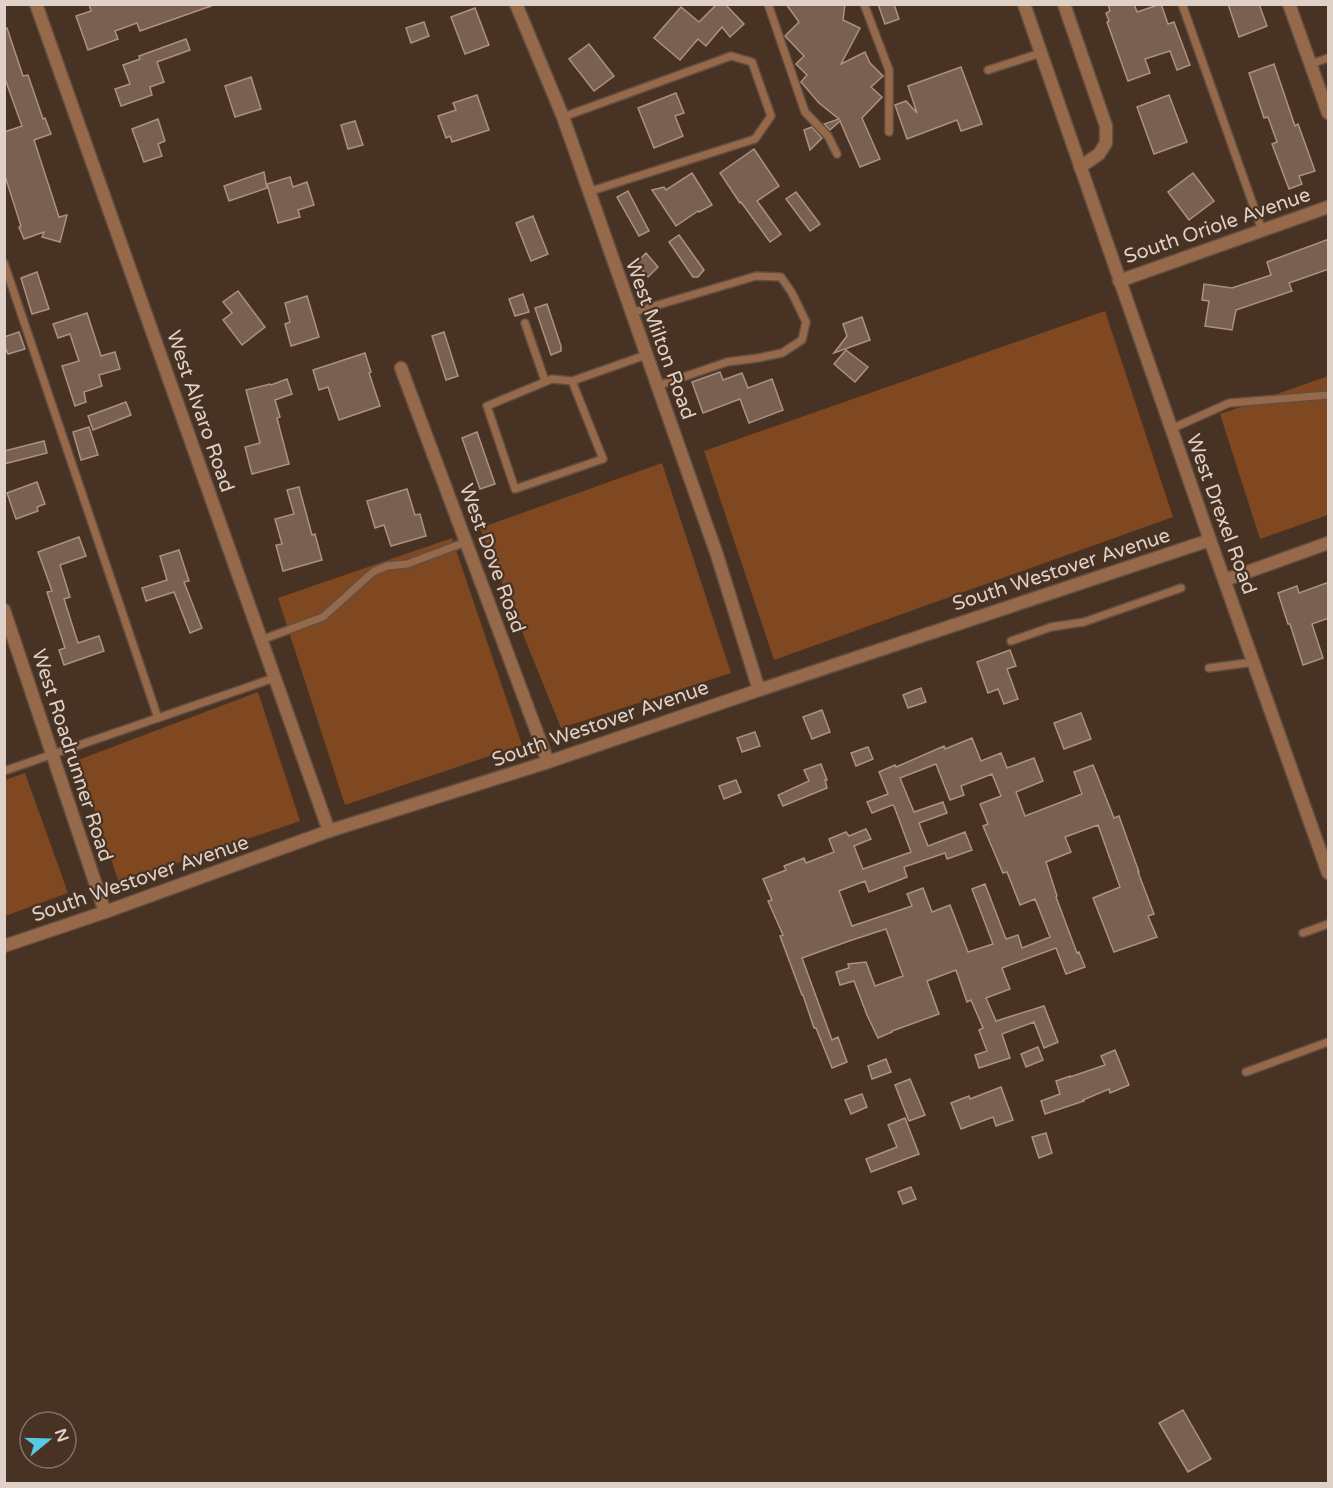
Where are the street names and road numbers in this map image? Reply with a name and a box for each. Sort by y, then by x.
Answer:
street label: South Oriole Avenue [1121,183,1314,269]
street label: West Milton Road [620,256,700,423]
street label: West Alvaro Road [161,327,239,495]
street label: West Drexel Road [1181,431,1261,598]
street label: West Dove Road [454,481,530,636]
street label: South Westover Avenue [949,523,1173,617]
street label: West Roadrunner Road [26,646,118,865]
street label: South Westover Avenue [489,676,712,772]
street label: South Westover Avenue [29,831,252,927]

